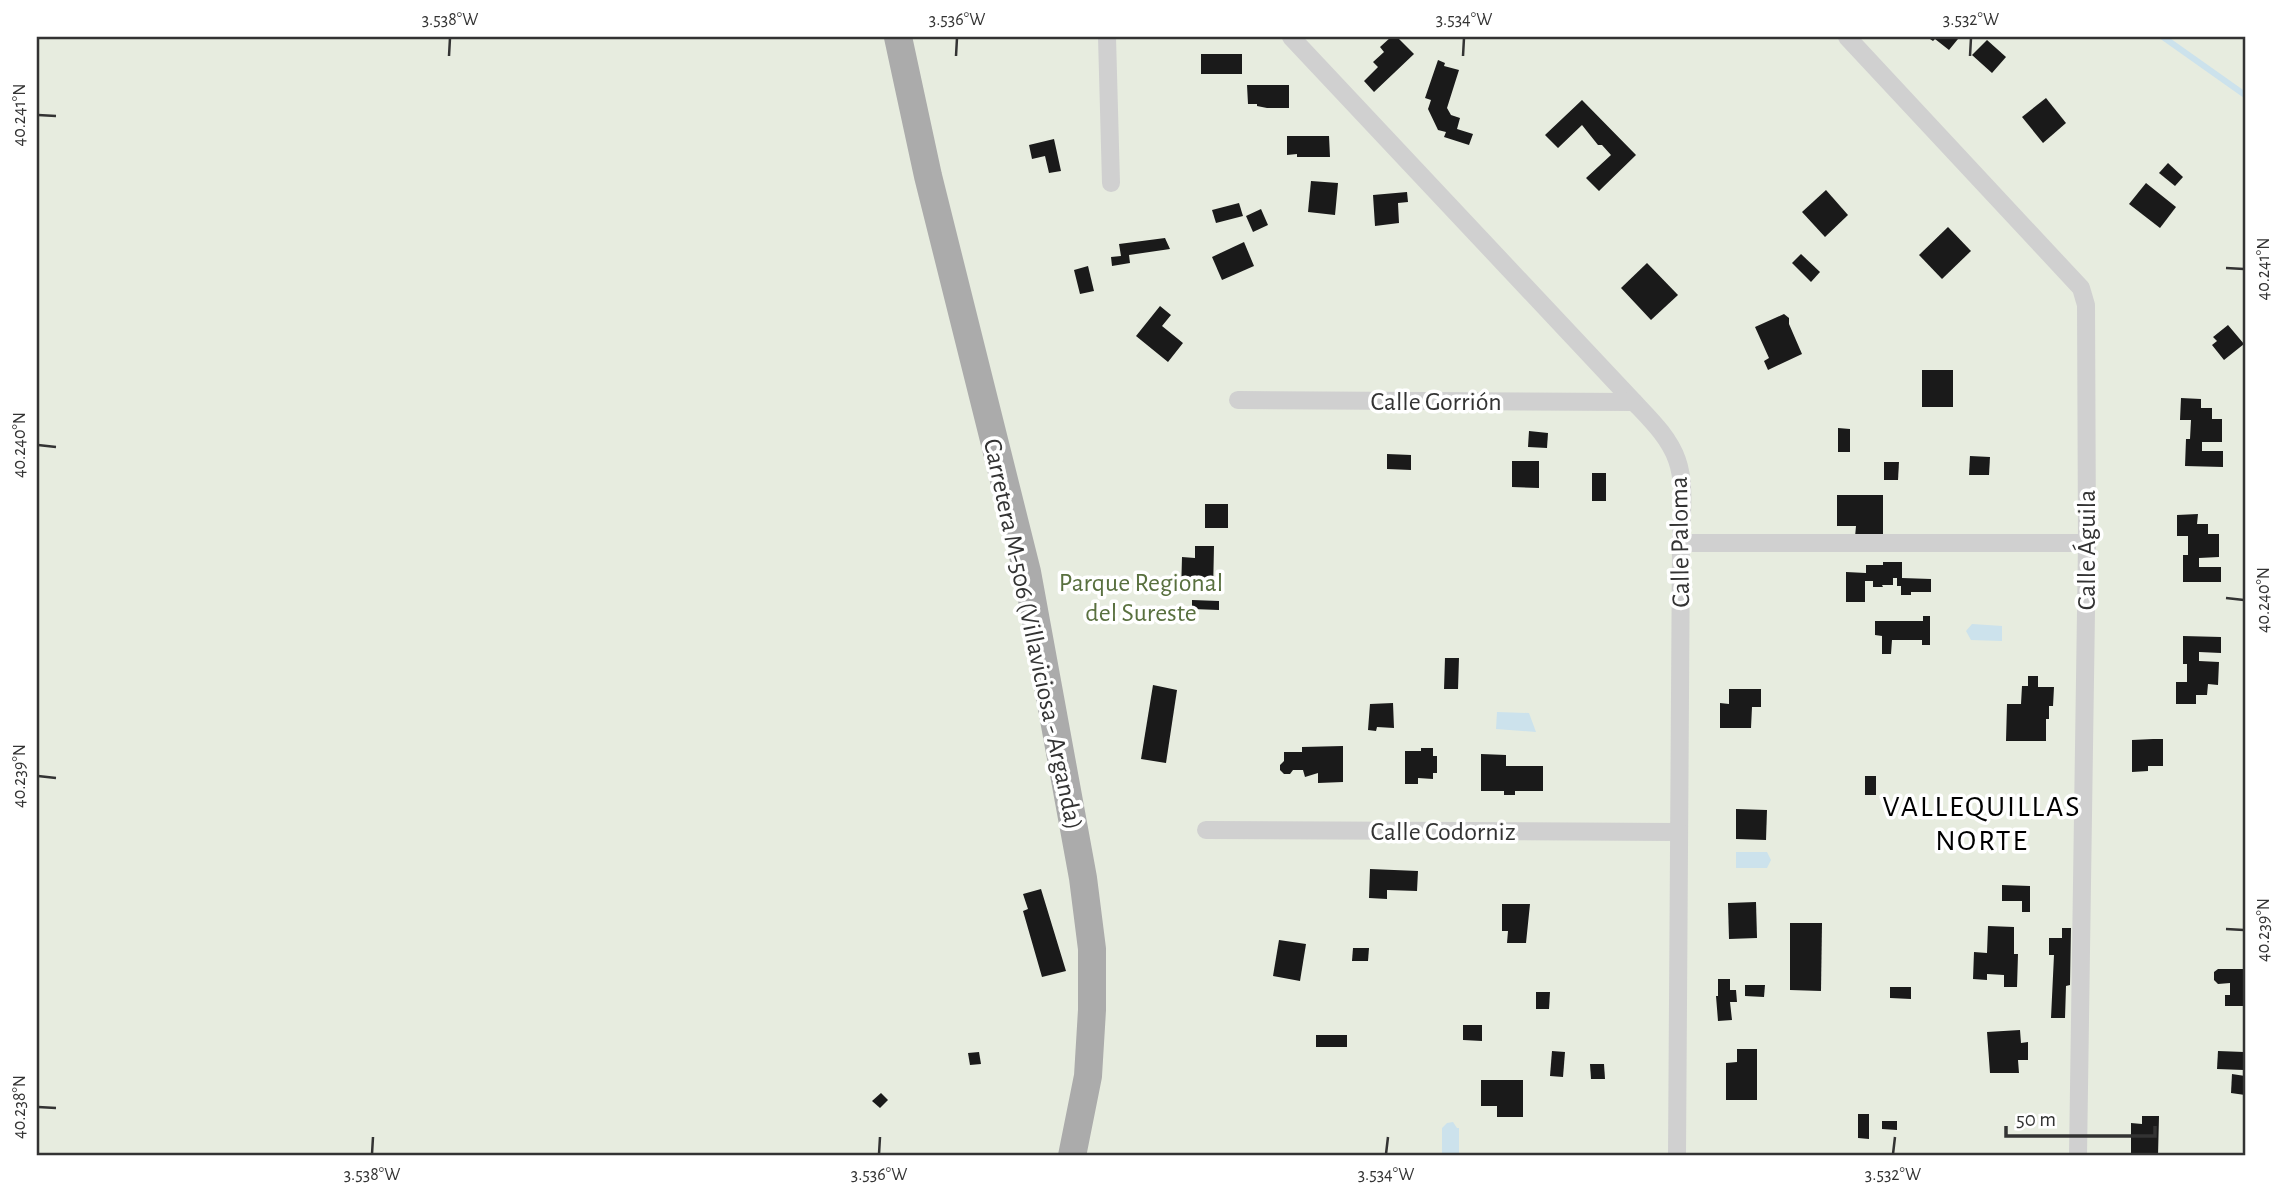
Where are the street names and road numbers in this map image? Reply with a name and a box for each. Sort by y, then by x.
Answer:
street label: Calle Gorrión [1370,389,1502,415]
street label: Carretera M-506 (Villaviciosa - Arganda) [979,436,1087,832]
street label: Calle Paloma [1666,476,1694,608]
street label: Calle Águila [2072,490,2100,610]
street label: Calle Codorniz [1370,819,1516,845]

